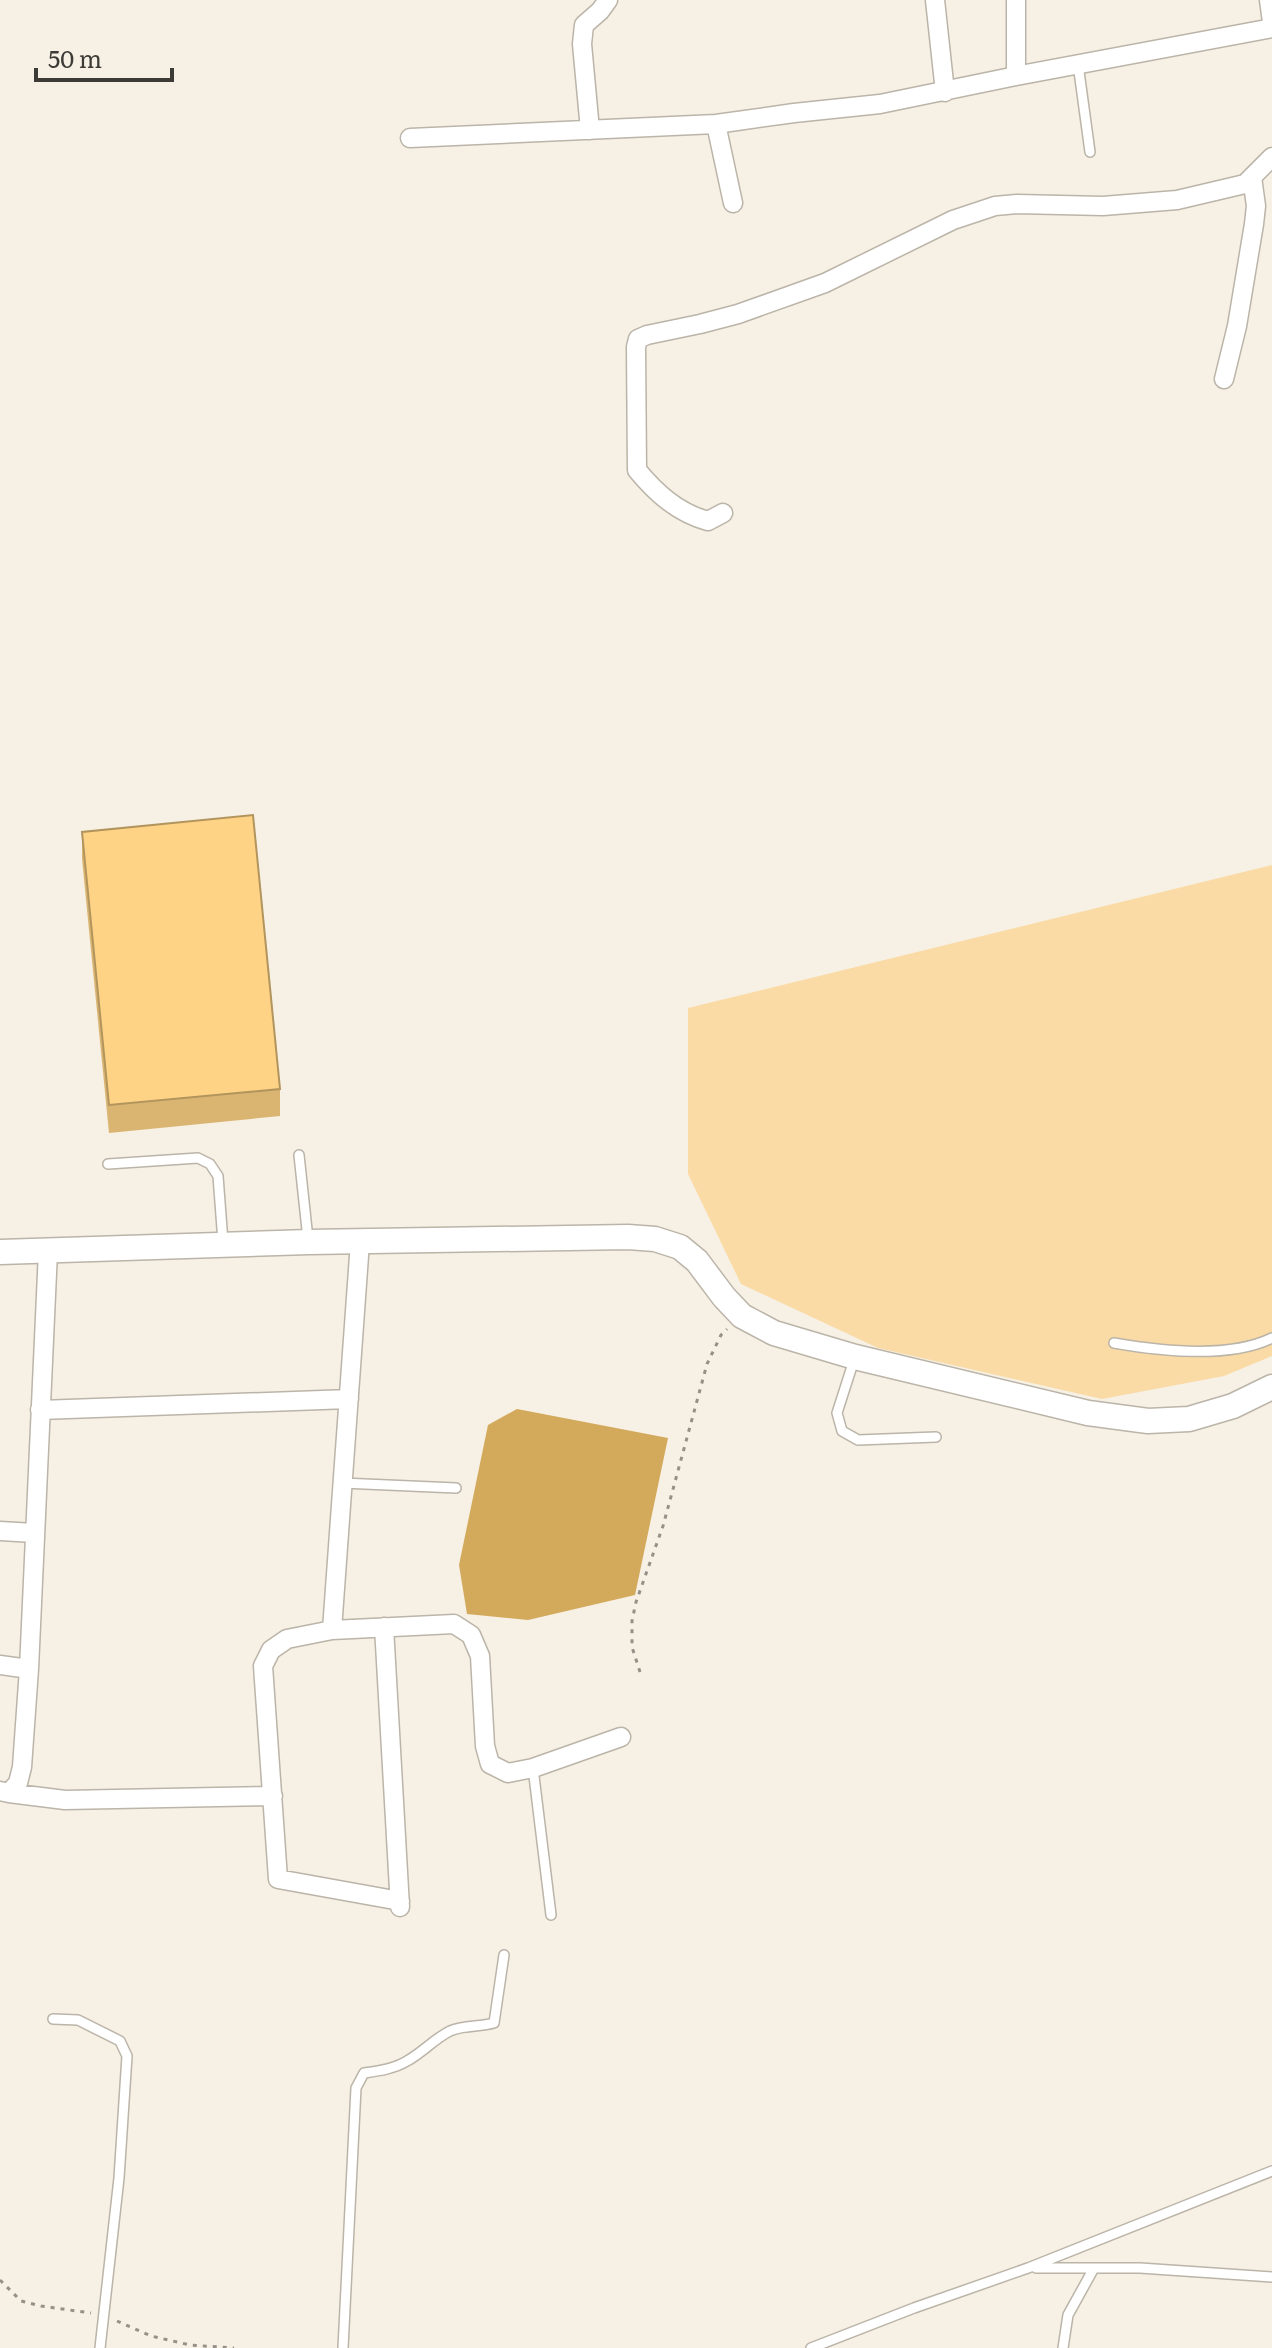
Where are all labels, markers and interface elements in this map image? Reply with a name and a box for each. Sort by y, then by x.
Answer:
scale bar [36,32,172,82]
text: 50 m [48,40,102,75]

